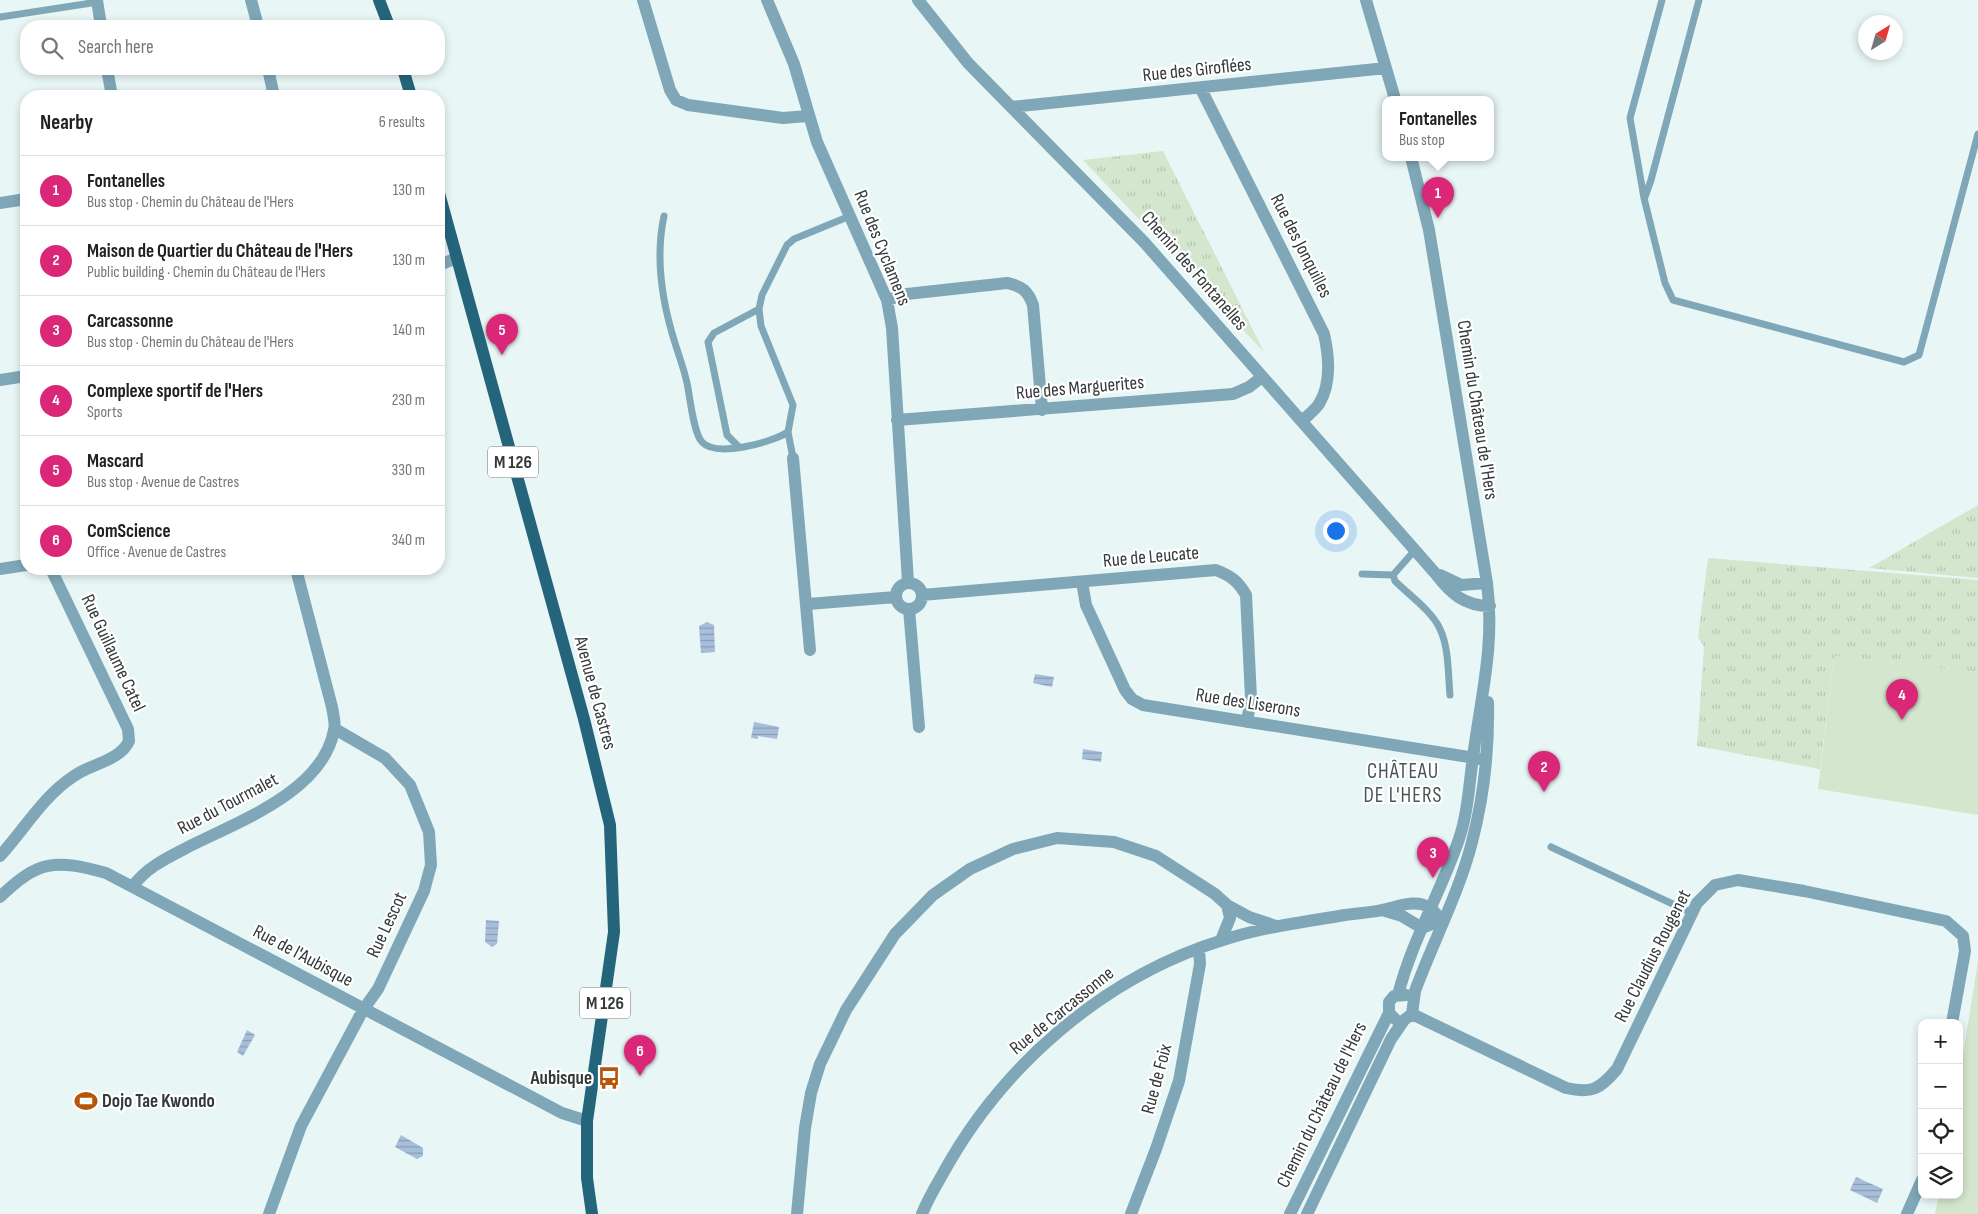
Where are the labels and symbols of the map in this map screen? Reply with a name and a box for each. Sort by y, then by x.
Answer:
north arrow [1858,15,1903,60]
street label: Rue des Giroflées [1141,53,1253,87]
pin: 1 [1422,177,1454,218]
street label: Rue des Cyclamens [848,187,916,309]
street label: Rue des Jonquilles [1265,190,1337,302]
street label: Chemin des Fontanelles [1136,207,1252,336]
pin: 5 [486,314,518,355]
street label: Chemin du Château de l'Hers [1451,319,1503,502]
street label: Rue des Marguerites [1015,371,1145,405]
road number: M 126 [488,447,538,478]
your location [1323,518,1349,544]
street label: Rue de Leucate [1102,541,1200,573]
street label: Rue Guillaume Catel [76,591,150,715]
street label: Avenue de Castres [569,633,621,752]
pin: 4 [1886,679,1918,720]
street label: Rue des Liserons [1194,683,1302,723]
pin: 2 [1528,751,1560,792]
district label: CHÂTEAU DE L'HERS [1363,759,1443,808]
street label: Rue du Tourmalet [174,768,282,840]
pin: 3 [1417,837,1449,878]
street label: Rue Claudius Rougenet [1610,886,1696,1026]
street label: Rue Lescot [362,888,412,962]
street label: Rue de l'Aubisque [249,920,357,992]
street label: Rue de Carcassonne [1005,962,1119,1060]
road number: M 126 [580,988,630,1018]
street label: Chemin du Château de l'Hers [1272,1018,1372,1192]
pin: 6 [624,1035,656,1076]
street label: Rue de Foix [1137,1042,1177,1116]
bus stop icon: Aubisque [596,1065,622,1091]
place label: Aubisque [530,1067,592,1090]
sports icon: Dojo Tae Kwondo [73,1088,99,1114]
place label: Dojo Tae Kwondo [102,1090,215,1113]

